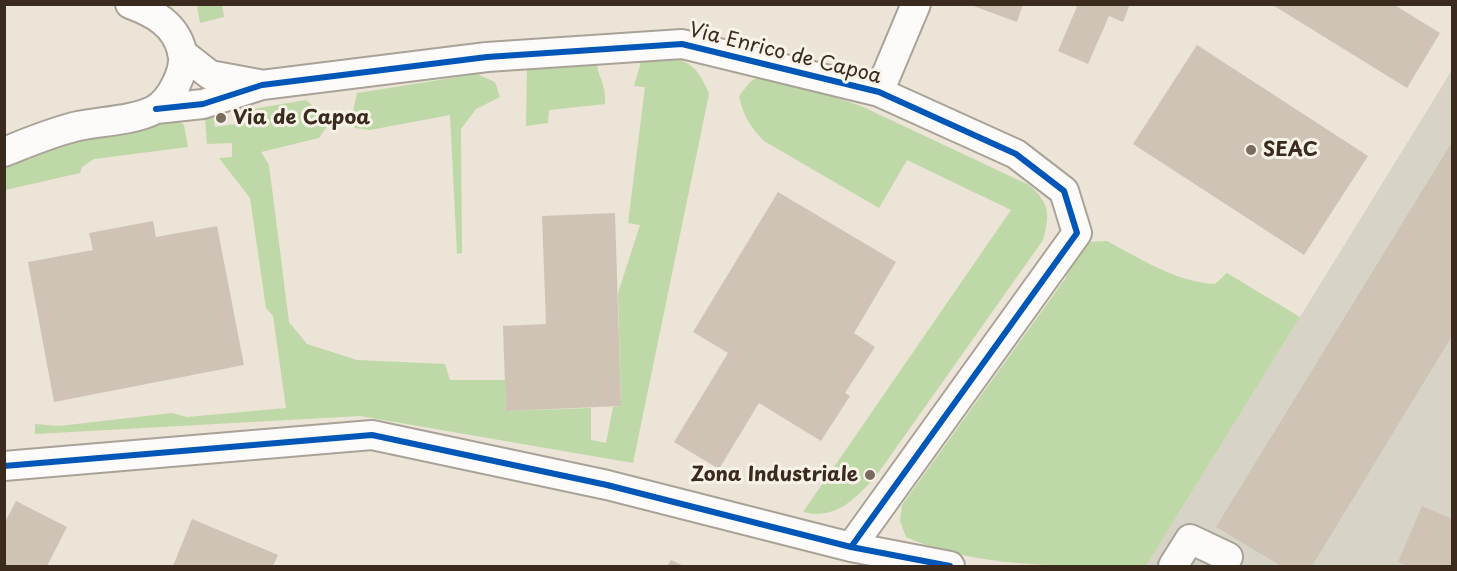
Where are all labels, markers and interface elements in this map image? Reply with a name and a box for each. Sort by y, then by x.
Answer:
street label: Via Enrico de Capoa [686,18,884,90]
place label: Via de Capoa [233,106,370,130]
marker: Via de Capoa [214,111,228,125]
place label: SEAC [1263,138,1318,162]
marker: SEAC [1244,143,1258,157]
place label: Zona Industriale [691,463,858,487]
marker: Zona Industriale [863,468,877,482]

